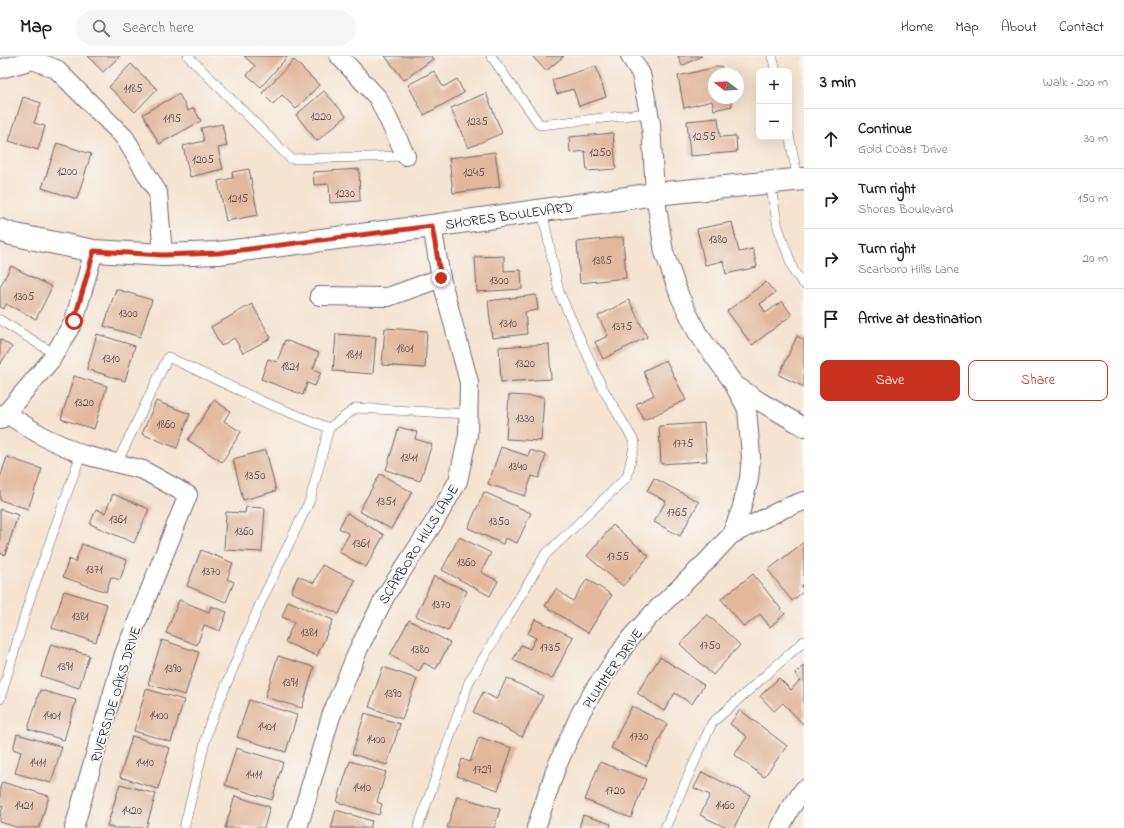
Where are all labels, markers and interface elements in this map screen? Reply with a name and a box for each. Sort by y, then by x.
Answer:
search box [76,10,356,46]
text: Map [20,14,52,41]
icon: search [90,17,112,39]
text: Search here [122,17,194,39]
text: Home [901,17,933,38]
text: Map [955,17,979,38]
text: About [1001,17,1037,38]
text: Contact [1059,17,1104,38]
north arrow [708,68,744,104]
map controls [756,68,792,140]
button: + [756,68,792,104]
text: 3 min [820,70,856,95]
text: Walk · 200 m [1043,73,1108,92]
house number: 1185 [124,80,143,98]
button: − [756,104,792,140]
house number: 1220 [311,108,331,126]
house number: 1195 [163,110,181,128]
house number: 1235 [466,113,488,131]
text: Continue [858,118,912,140]
house number: 1255 [692,128,716,146]
icon: ahead [820,128,842,150]
text: 30 m [1084,129,1108,148]
text: Gold Coast Drive [858,140,948,159]
house number: 1250 [589,144,611,162]
house number: 1205 [192,151,214,169]
house number: 1200 [57,163,77,181]
house number: 1245 [463,164,485,182]
text: Turn right [858,178,916,200]
house number: 1230 [335,185,355,203]
icon: right [820,188,842,210]
text: 150 m [1077,189,1108,208]
house number: 1215 [228,190,248,208]
street label: SHORES BOULEVARD [444,197,574,236]
text: Shores Boulevard [858,200,953,219]
house number: 1380 [709,231,727,249]
text: Turn right [858,238,916,260]
icon: right [820,248,842,270]
text: 20 m [1083,249,1108,268]
house number: 1385 [592,252,612,270]
text: Scarboro Hills Lane [858,260,959,279]
route end [432,269,450,287]
house number: 1300 [489,272,509,290]
house number: 1305 [14,288,35,306]
house number: 1300 [118,305,138,323]
icon: arrive [820,308,842,330]
text: Arrive at destination [858,308,982,330]
route start [65,312,83,330]
house number: 1310 [499,315,517,333]
house number: 1375 [612,318,632,336]
house number: 1801 [396,340,414,358]
house number: 1811 [346,346,362,364]
house number: 1310 [102,350,120,368]
house number: 1320 [515,355,535,373]
house number: 1821 [281,358,299,376]
button: Save [820,360,960,401]
button: Share [968,360,1108,401]
house number: 1320 [74,394,94,412]
house number: 1330 [516,410,534,428]
house number: 1860 [157,416,175,434]
house number: 1775 [673,435,693,453]
house number: 1341 [400,449,418,467]
house number: 1340 [509,458,527,476]
house number: 1350 [245,467,265,485]
street label: SCARBORO HILLS LANE [374,481,465,609]
house number: 1351 [376,493,396,511]
house number: 1765 [667,504,688,522]
house number: 1361 [109,511,127,529]
house number: 1350 [489,513,509,531]
house number: 1360 [234,523,254,541]
house number: 1361 [352,535,370,553]
house number: 1755 [607,548,629,566]
house number: 1360 [456,554,476,572]
house number: 1371 [85,561,103,579]
house number: 1370 [202,563,220,581]
house number: 1370 [432,596,450,614]
house number: 1381 [71,608,89,626]
street label: RIVERSIDE OAKS DRIVE [86,624,147,765]
house number: 1381 [300,624,318,642]
street label: PLUMMER DRIVE [578,625,649,713]
house number: 1750 [700,637,720,655]
house number: 1735 [540,639,560,657]
house number: 1380 [411,641,429,659]
house number: 1391 [57,658,73,676]
house number: 1390 [164,660,182,678]
house number: 1391 [282,674,298,692]
house number: 1390 [384,685,402,703]
house number: 1401 [43,707,61,725]
house number: 1400 [149,707,169,725]
house number: 1401 [258,718,276,736]
house number: 1730 [630,728,648,746]
house number: 1400 [366,731,386,749]
house number: 1411 [30,754,46,772]
house number: 1410 [136,754,154,772]
house number: 1729 [473,761,492,779]
house number: 1411 [246,766,262,784]
house number: 1410 [353,779,371,797]
house number: 1720 [605,782,625,800]
house number: 1421 [15,797,33,815]
house number: 1460 [715,797,735,815]
house number: 1420 [122,802,142,820]

